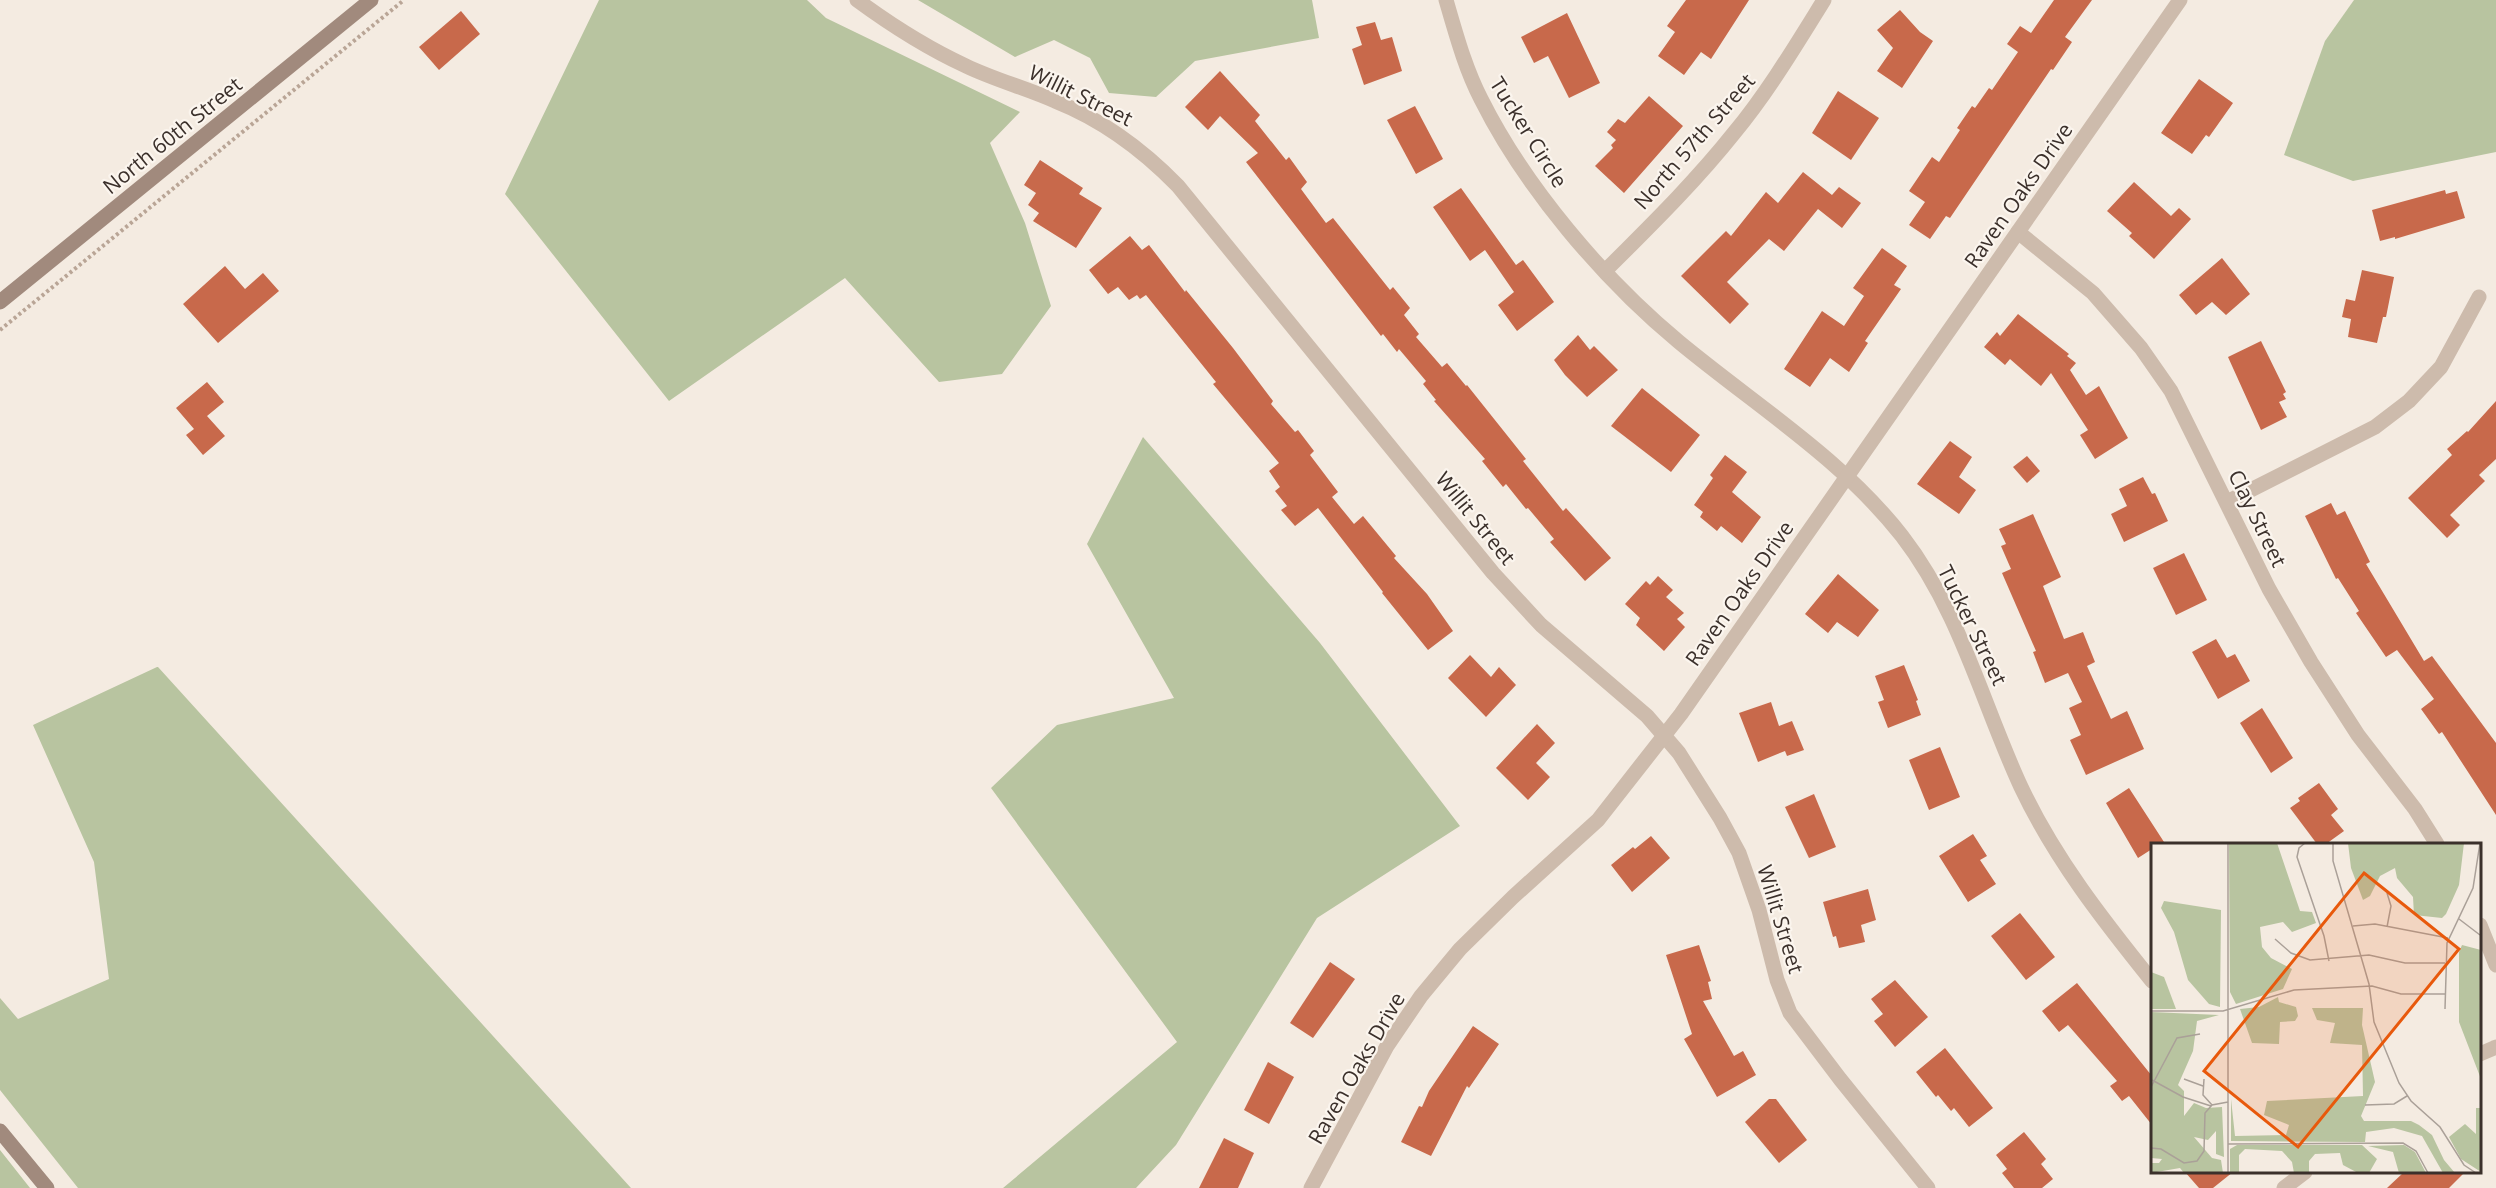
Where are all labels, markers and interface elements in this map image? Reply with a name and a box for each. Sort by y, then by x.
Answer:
street label: Willit Street [1024,58,1138,132]
street label: North 57th Street [1627,67,1761,215]
street label: North 60th Street [97,70,247,200]
street label: Tucker Circle [1484,71,1574,193]
street label: Raven Oaks Drive [1957,117,2079,273]
street label: Clay Street [2222,465,2294,571]
street label: Willit Street [1430,466,1522,570]
street label: Raven Oaks Drive [1678,515,1800,671]
street label: Tucker Street [1932,560,2014,690]
inset map [2151,843,2481,1173]
street label: Willit Street [1751,861,1811,977]
street label: Raven Oaks Drive [1301,987,1411,1149]

